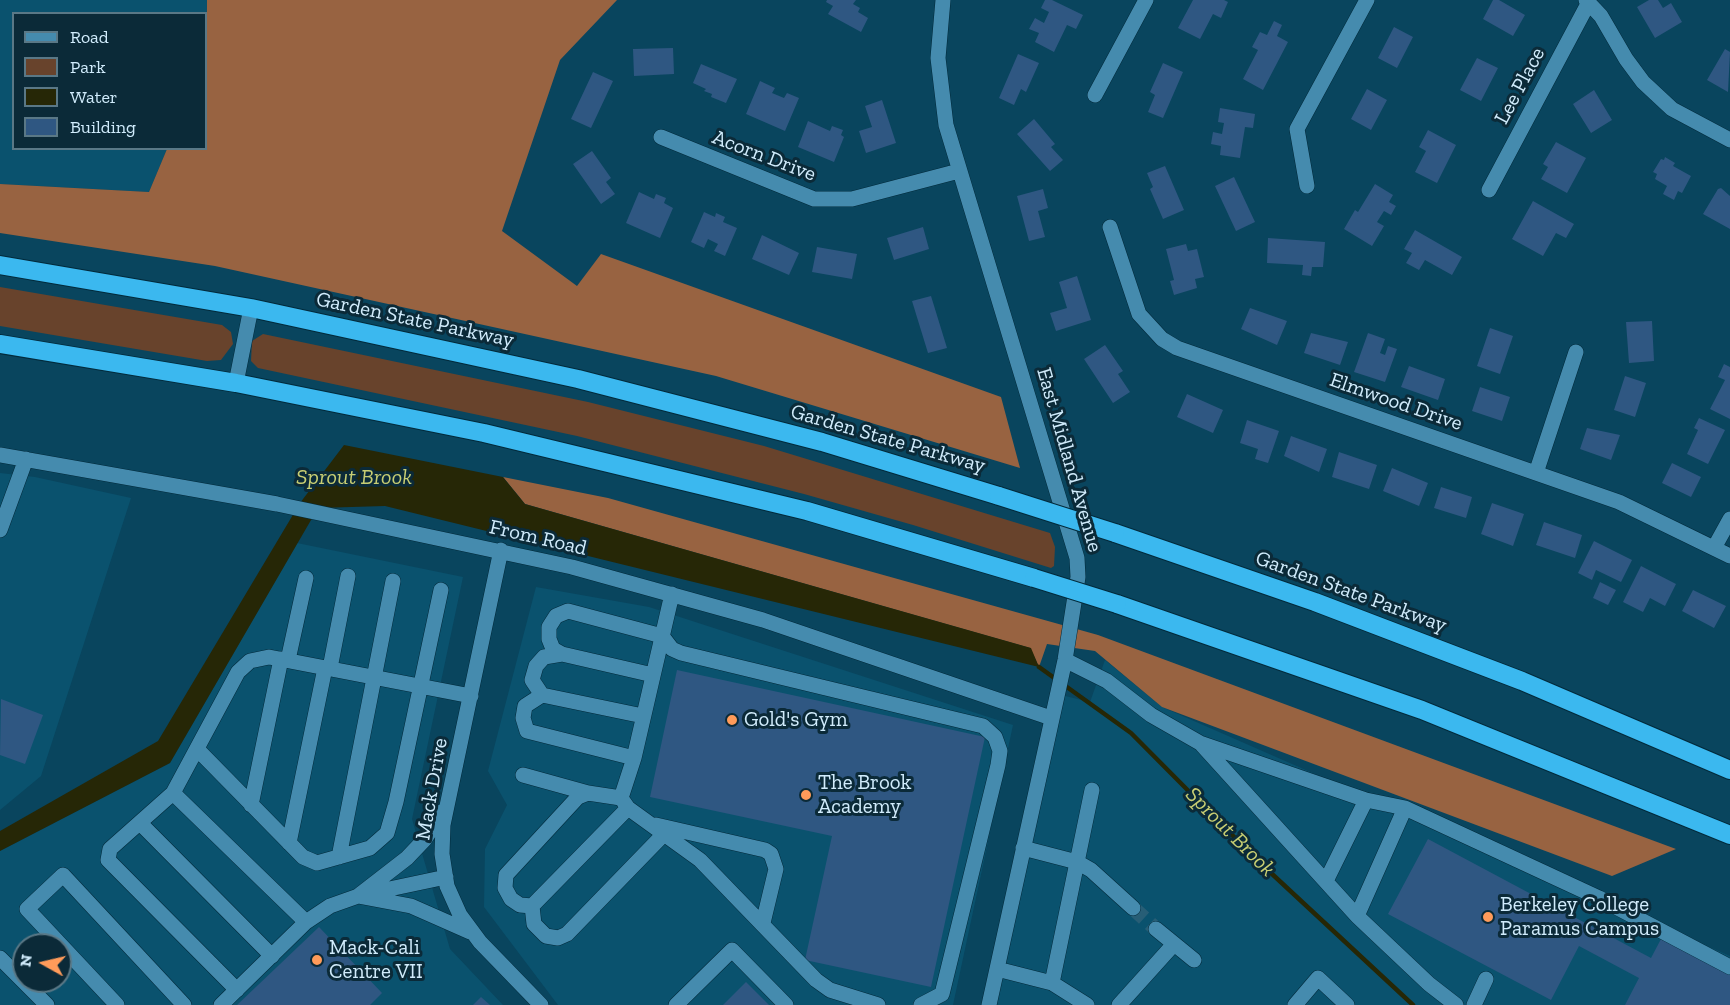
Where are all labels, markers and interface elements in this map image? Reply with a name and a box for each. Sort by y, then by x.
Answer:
legend [12,12,207,150]
text: Road [70,26,109,48]
street label: Lee Place [1489,43,1551,129]
text: Park [70,56,106,78]
text: Water [70,86,117,108]
text: Building [70,116,136,138]
street label: Acorn Drive [709,125,819,187]
street label: Garden State Parkway [314,287,516,353]
street label: East Midland Avenue [1031,365,1107,555]
street label: Elmwood Drive [1326,367,1466,437]
street label: Garden State Parkway [788,399,988,479]
water label: Sprout Brook [296,465,412,491]
street label: From Road [487,515,589,561]
street label: Garden State Parkway [1252,546,1450,638]
place label: Gold's Gym [744,707,848,733]
marker: Gold's Gym [725,713,739,727]
street label: Mack Drive [411,736,453,842]
place label: The Brook Academy [818,770,911,820]
water label: Sprout Brook [1180,782,1280,882]
marker: The Brook Academy [799,788,813,802]
place label: Berkeley College Paramus Campus [1500,892,1659,942]
marker: Berkeley College Paramus Campus [1481,910,1495,924]
north arrow [12,933,72,993]
place label: Mack-Cali Centre VII [329,935,423,985]
text: N [15,953,36,968]
marker: Mack-Cali Centre VII [310,953,324,967]

